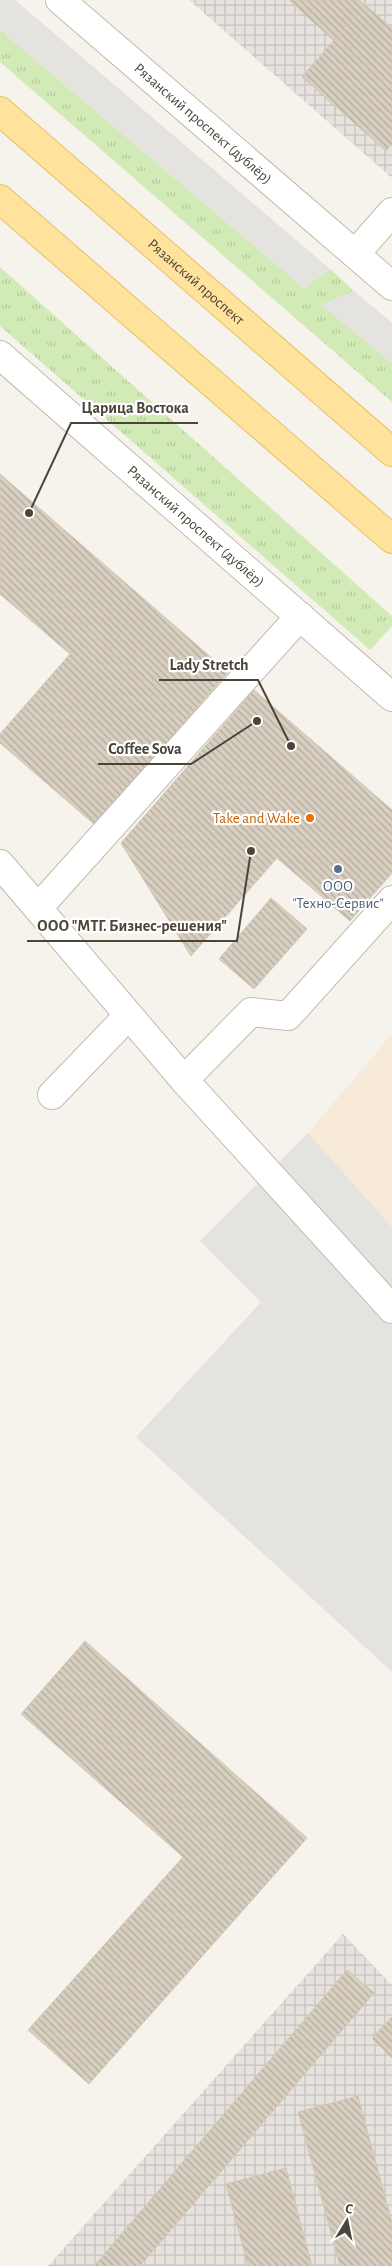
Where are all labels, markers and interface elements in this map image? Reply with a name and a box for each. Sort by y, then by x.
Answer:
street label: Рязанский проспект (дублёр) [131,60,275,187]
street label: Рязанский проспект [145,236,248,328]
callout: Царица Востока [71,392,198,423]
text: Царица Востока [81,400,189,416]
street label: Рязанский проспект (дублёр) [125,462,267,590]
callout: Lady Stretch [159,649,258,680]
text: Lady Stretch [169,657,249,674]
callout: Coffee Sova [98,733,191,764]
text: Coffee Sova [108,741,182,757]
place label: Take and Wake [213,811,300,826]
marker: Take and Wake [304,812,316,824]
marker: ООО "Техно-Сервис" [332,863,344,875]
place label: ООО "Техно-Сервис" [292,879,384,911]
callout: ООО "МТГ. Бизнес-решения" [27,910,237,941]
text: ООО "МТГ. Бизнес-решения" [37,918,227,934]
north arrow [322,2196,372,2246]
text: С [344,2202,354,2217]

